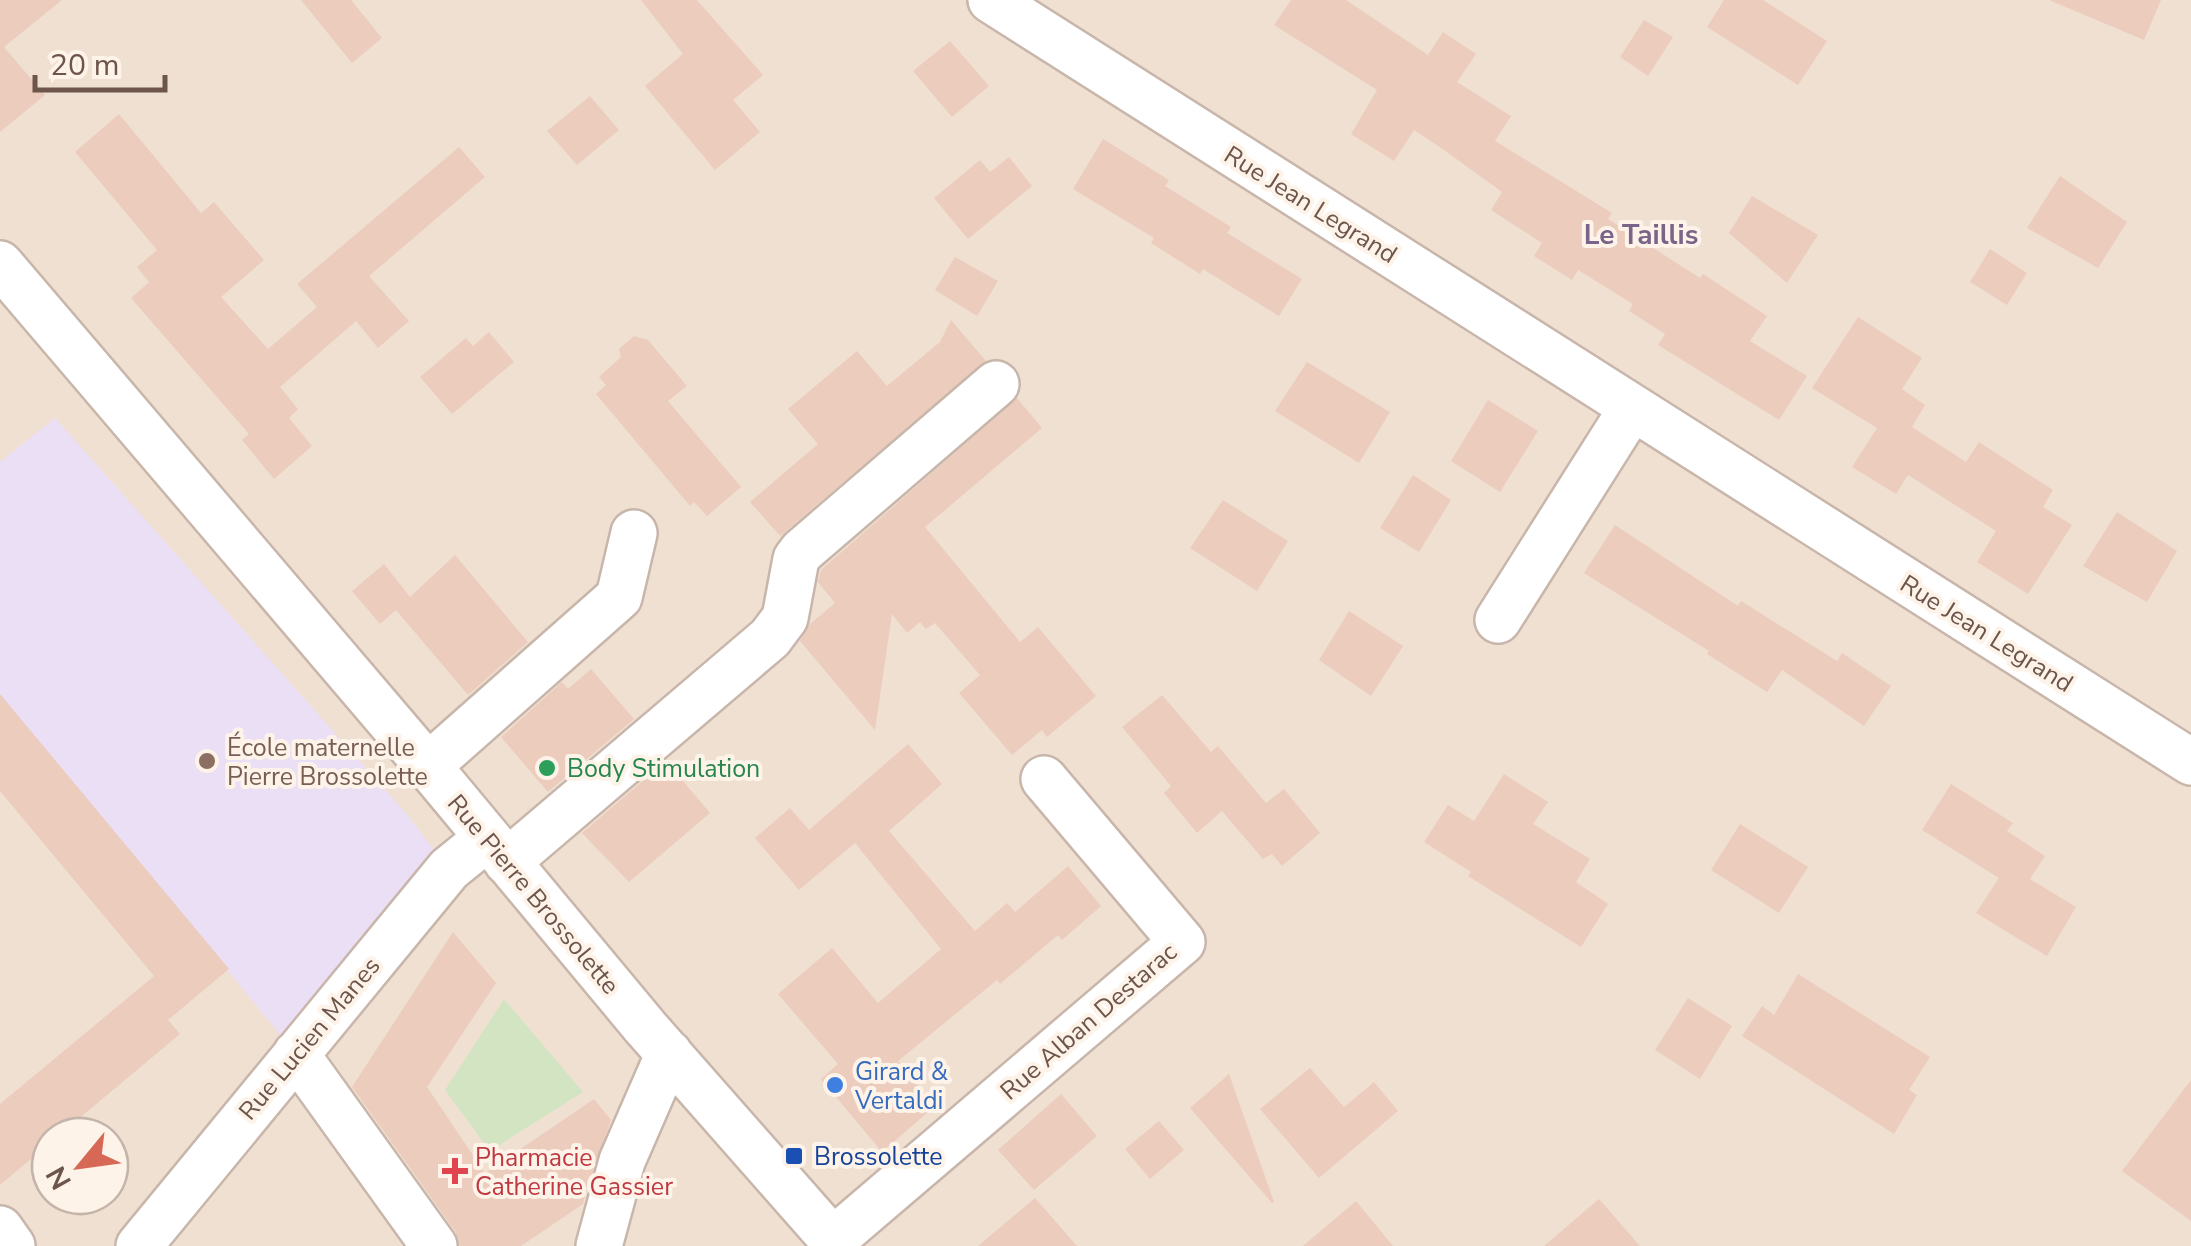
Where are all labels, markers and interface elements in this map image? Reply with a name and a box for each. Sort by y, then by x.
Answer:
scale bar [35,30,165,92]
text: 20 m [50,45,119,86]
street label: Rue Jean Legrand [1217,138,1403,272]
district label: Le Taillis [1584,216,1698,254]
street label: Rue Jean Legrand [1893,567,2079,701]
place label: École maternelle Pierre Brossolette [227,731,428,794]
marker: École maternelle Pierre Brossolette [196,750,218,772]
place label: Body Stimulation [567,752,760,786]
marker: Body Stimulation [536,757,558,779]
street label: Rue Pierre Brossolette [439,787,627,1002]
street label: Rue Alban Destarac [993,935,1185,1108]
street label: Rue Lucien Manes [231,950,388,1127]
place label: Girard & Vertaldi [854,1055,949,1118]
marker: Girard & Vertaldi [824,1074,846,1096]
north arrow [30,1116,130,1216]
place label: Brossolette [814,1140,942,1174]
place label: Pharmacie Catherine Gassier [475,1141,673,1204]
marker: Brossolette [783,1145,805,1167]
text: N [37,1159,81,1196]
marker: Pharmacie Catherine Gassier [444,1160,466,1182]

